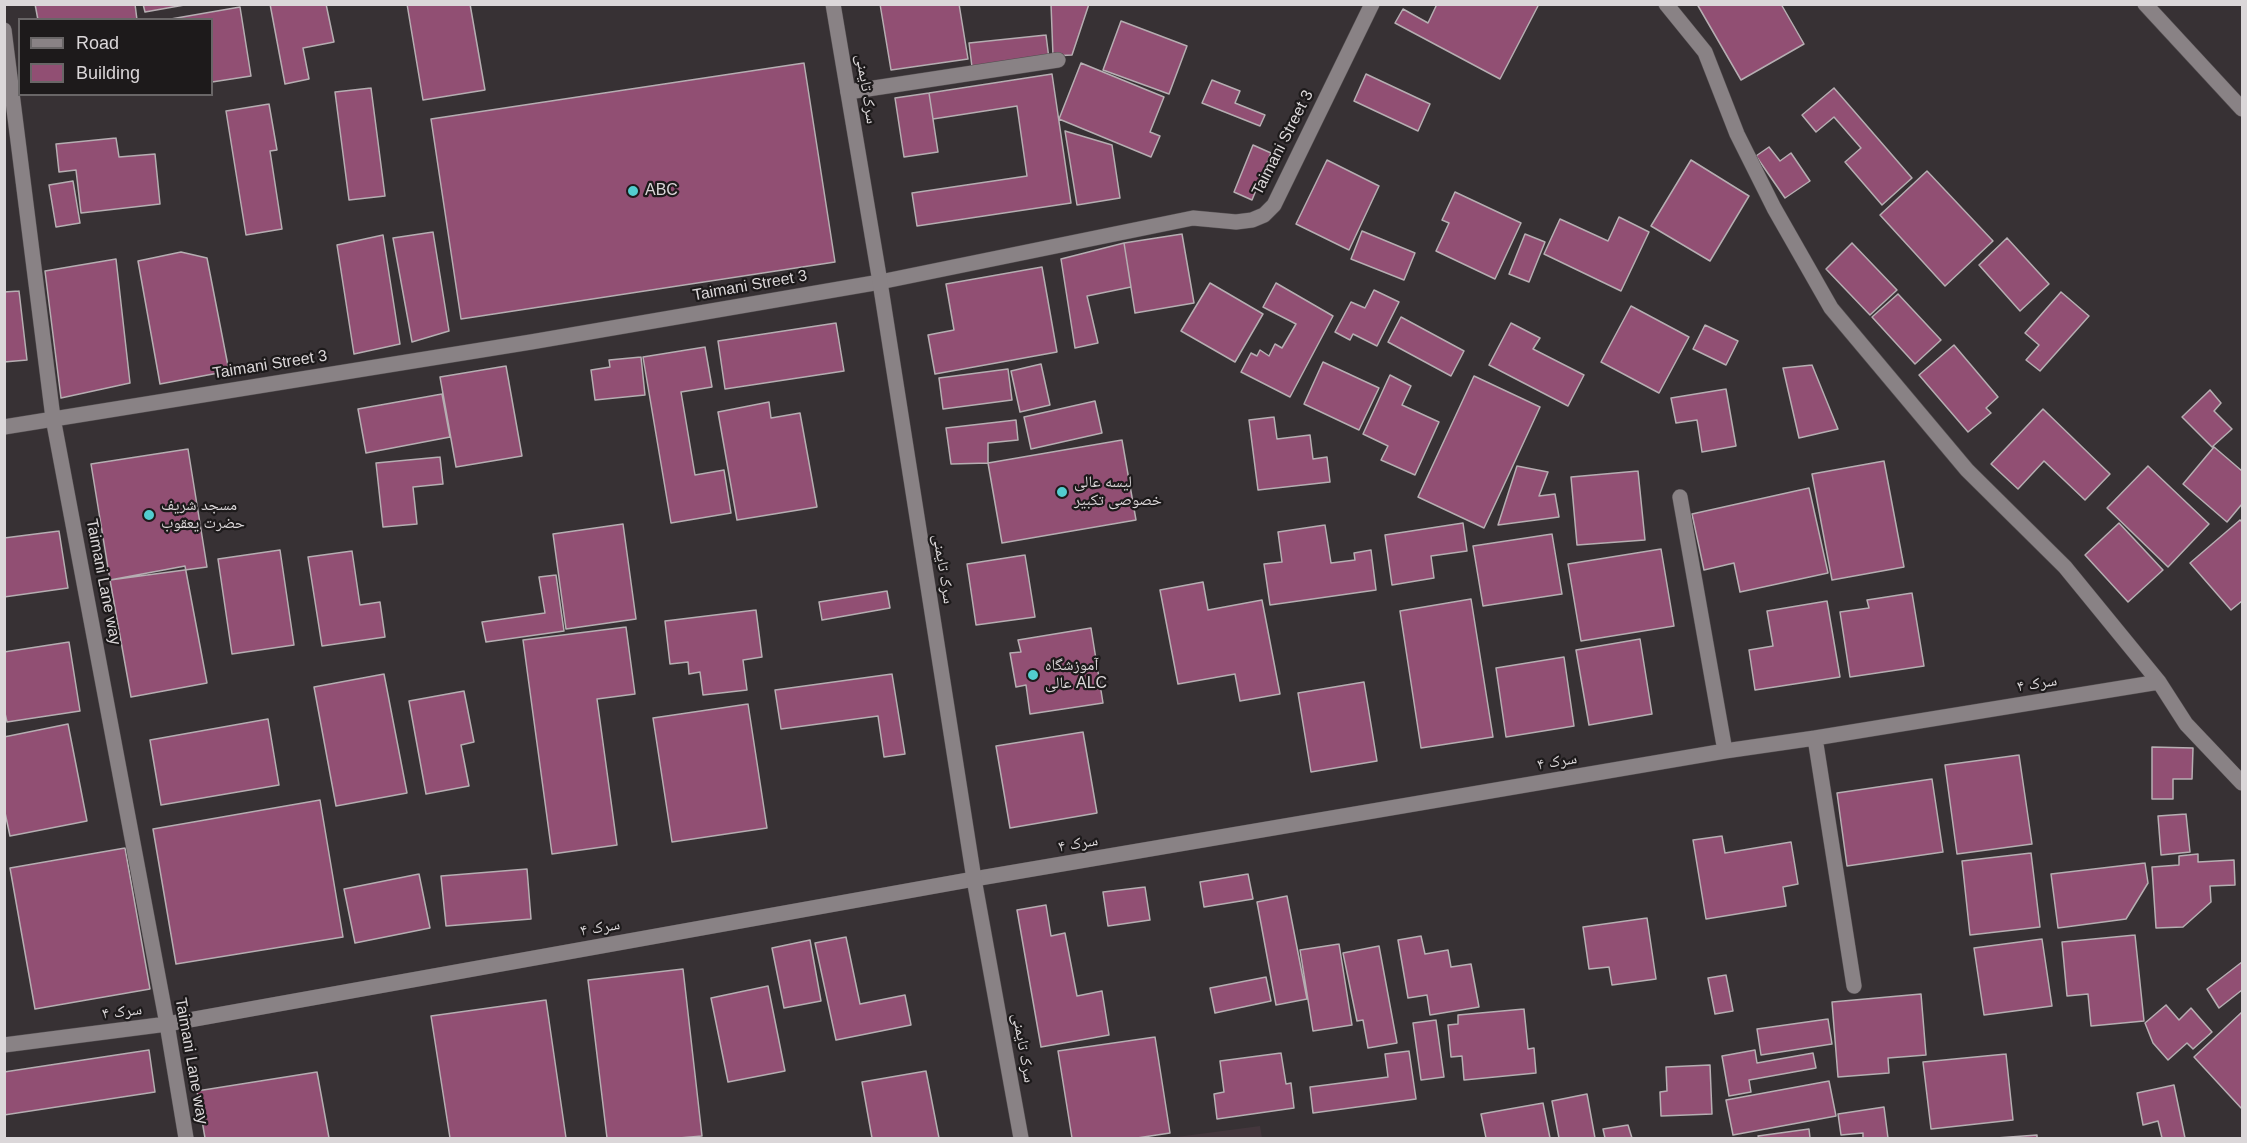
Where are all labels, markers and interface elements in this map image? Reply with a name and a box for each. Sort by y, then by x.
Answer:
legend [18,18,213,96]
text: Road [76,33,119,53]
street label: سرک تایمنی [851,53,881,125]
text: Building [76,63,140,83]
street label: Taimani Street 3 [1248,87,1318,199]
place label: ABC [645,181,678,201]
marker: ABC [626,184,640,198]
street label: Taimani Street 3 [691,267,809,305]
street label: Taimani Street 3 [211,346,329,384]
place label: لیسه عالی خصوصی تکبیر [1074,473,1162,511]
marker: لیسه عالی خصوصی تکبیر [1055,485,1069,499]
place label: مسجد شریف حضرت یعقوب [161,496,245,534]
marker: مسجد شریف حضرت یعقوب [142,508,156,522]
street label: Taimani Lane way [81,517,125,647]
street label: سرک تایمنی [928,533,958,605]
place label: آموزشگاه عالی ALC [1045,656,1107,694]
marker: آموزشگاه عالی ALC [1026,668,1040,682]
street label: سرک ۴ [2016,671,2058,697]
street label: سرک ۴ [1536,749,1578,775]
street label: سرک ۴ [1057,831,1099,857]
street label: سرک ۴ [579,915,621,941]
street label: Taimani Lane way [170,996,212,1126]
street label: سرک ۴ [101,1000,143,1024]
street label: سرک تایمنی [1007,1012,1039,1084]

